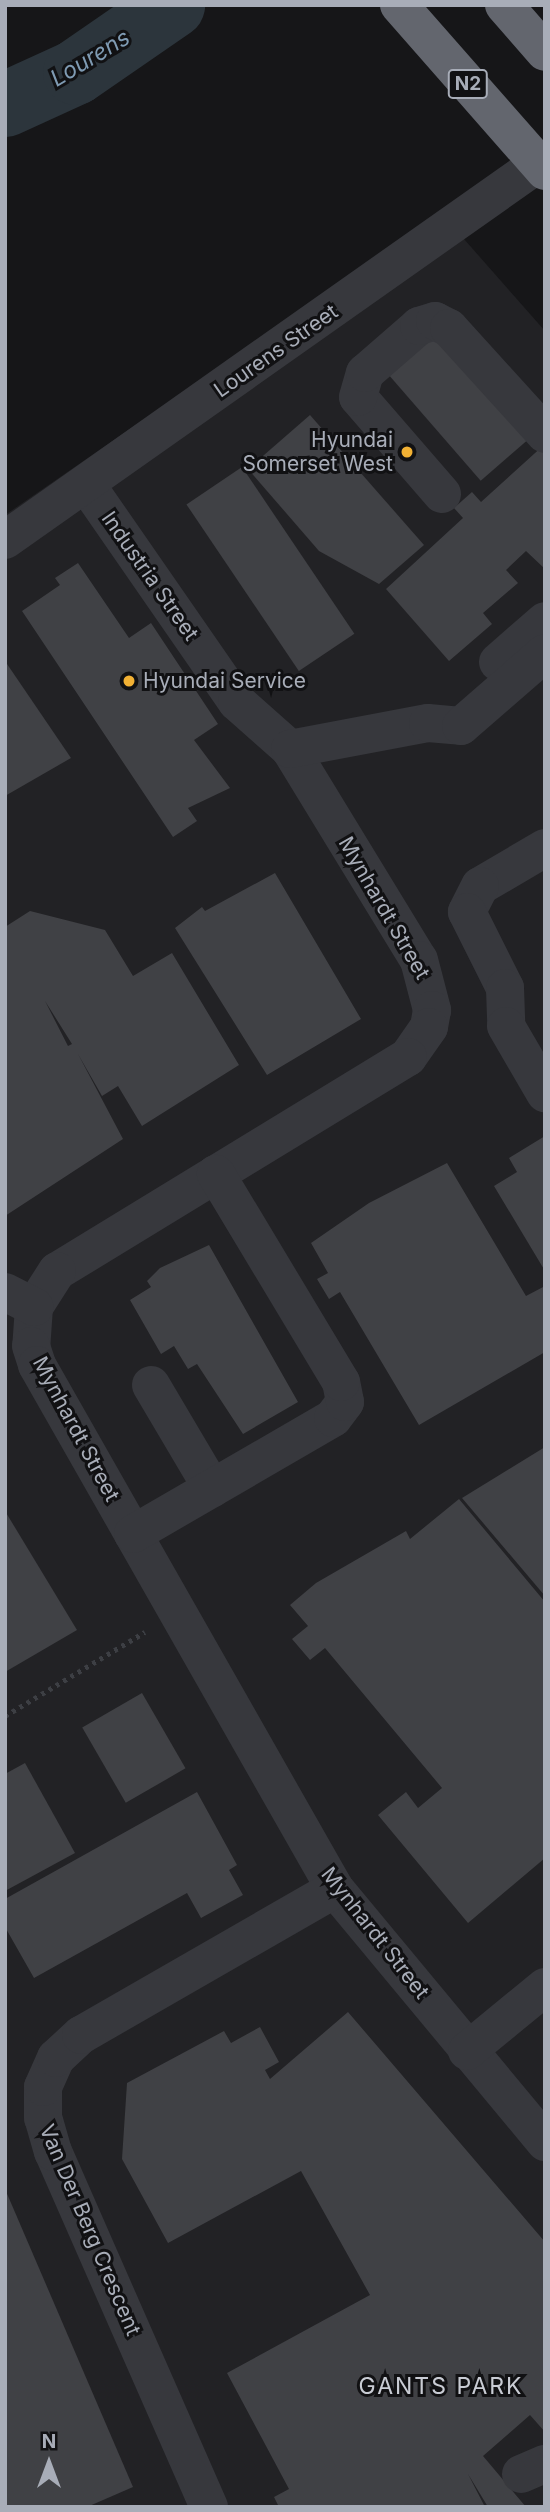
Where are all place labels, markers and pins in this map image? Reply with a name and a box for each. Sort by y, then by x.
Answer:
place label: Hyundai Somerset West [242,427,393,477]
marker: Hyundai Somerset West [399,444,415,460]
place label: Hyundai Service [143,668,306,694]
marker: Hyundai Service [121,673,137,689]

